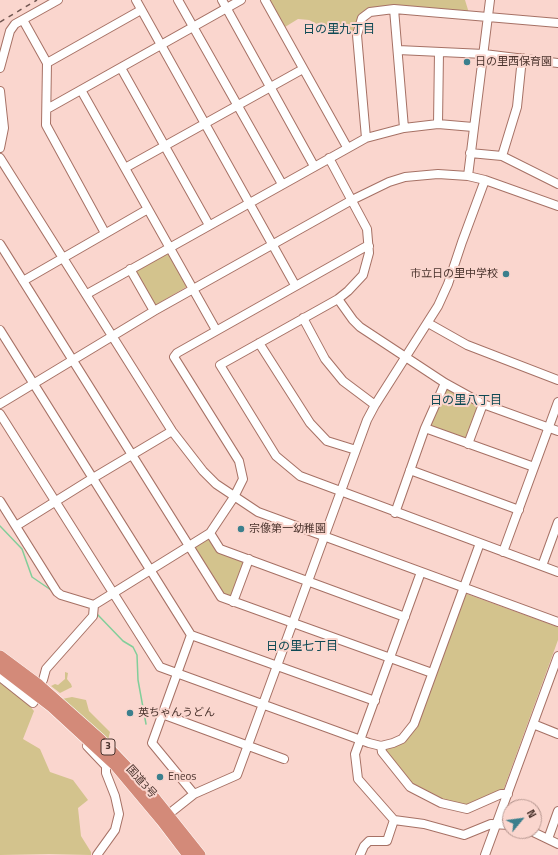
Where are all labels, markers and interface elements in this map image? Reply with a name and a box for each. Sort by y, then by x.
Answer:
district label: 日の里九丁目 [303,23,375,37]
place label: 日の里西保育園 [475,55,552,69]
marker: 日の里西保育園 [462,57,472,67]
place label: 市立日の里中学校 [410,267,498,281]
marker: 市立日の里中学校 [501,269,511,279]
district label: 日の里八丁目 [430,394,502,408]
place label: 宗像第一幼稚園 [249,522,326,536]
marker: 宗像第一幼稚園 [236,524,246,534]
district label: 日の里七丁目 [266,640,338,654]
place label: 英ちゃんうどん [138,706,215,720]
marker: 英ちゃんうどん [125,708,135,718]
road number: 3 [101,739,115,755]
street label: 国道3号 [123,763,159,801]
place label: Eneos [168,770,196,784]
marker: Eneos [155,772,165,782]
north arrow [502,799,542,839]
text: N [523,806,540,821]

